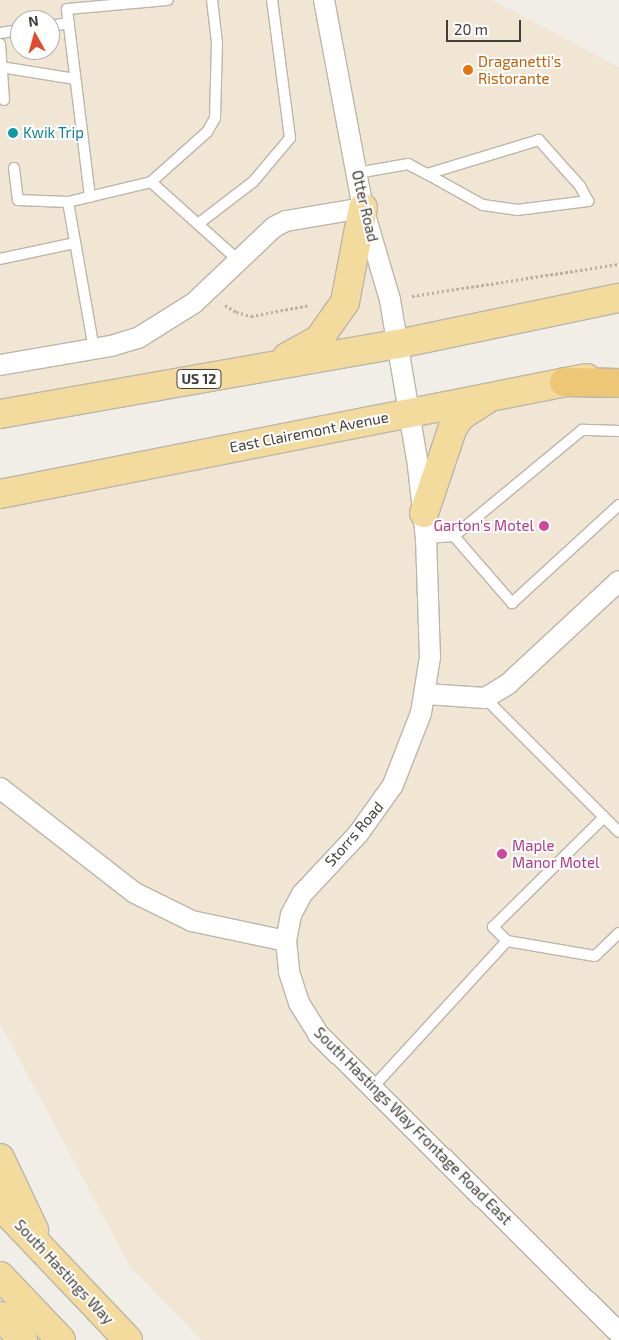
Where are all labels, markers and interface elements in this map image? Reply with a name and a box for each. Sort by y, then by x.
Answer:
north arrow [10,10,60,60]
scale bar [449,10,524,42]
text: N [27,12,39,30]
text: 20 m [454,20,488,38]
place label: Draganetti's Ristorante [478,52,561,87]
marker: Draganetti's Ristorante [462,64,474,76]
place label: Kwik Trip [23,124,84,142]
marker: Kwik Trip [7,127,19,139]
street label: Otter Road [348,168,382,244]
road number: US 12 [175,368,223,390]
street label: East Clairemont Avenue [228,408,390,456]
place label: Garton's Motel [434,517,534,535]
marker: Garton's Motel [538,520,550,532]
street label: Storrs Road [321,798,387,870]
place label: Maple Manor Motel [512,836,600,871]
marker: Maple Manor Motel [496,848,508,860]
street label: South Hastings Way Frontage Road East [310,1023,516,1229]
street label: South Hastings Way [11,1216,117,1328]

